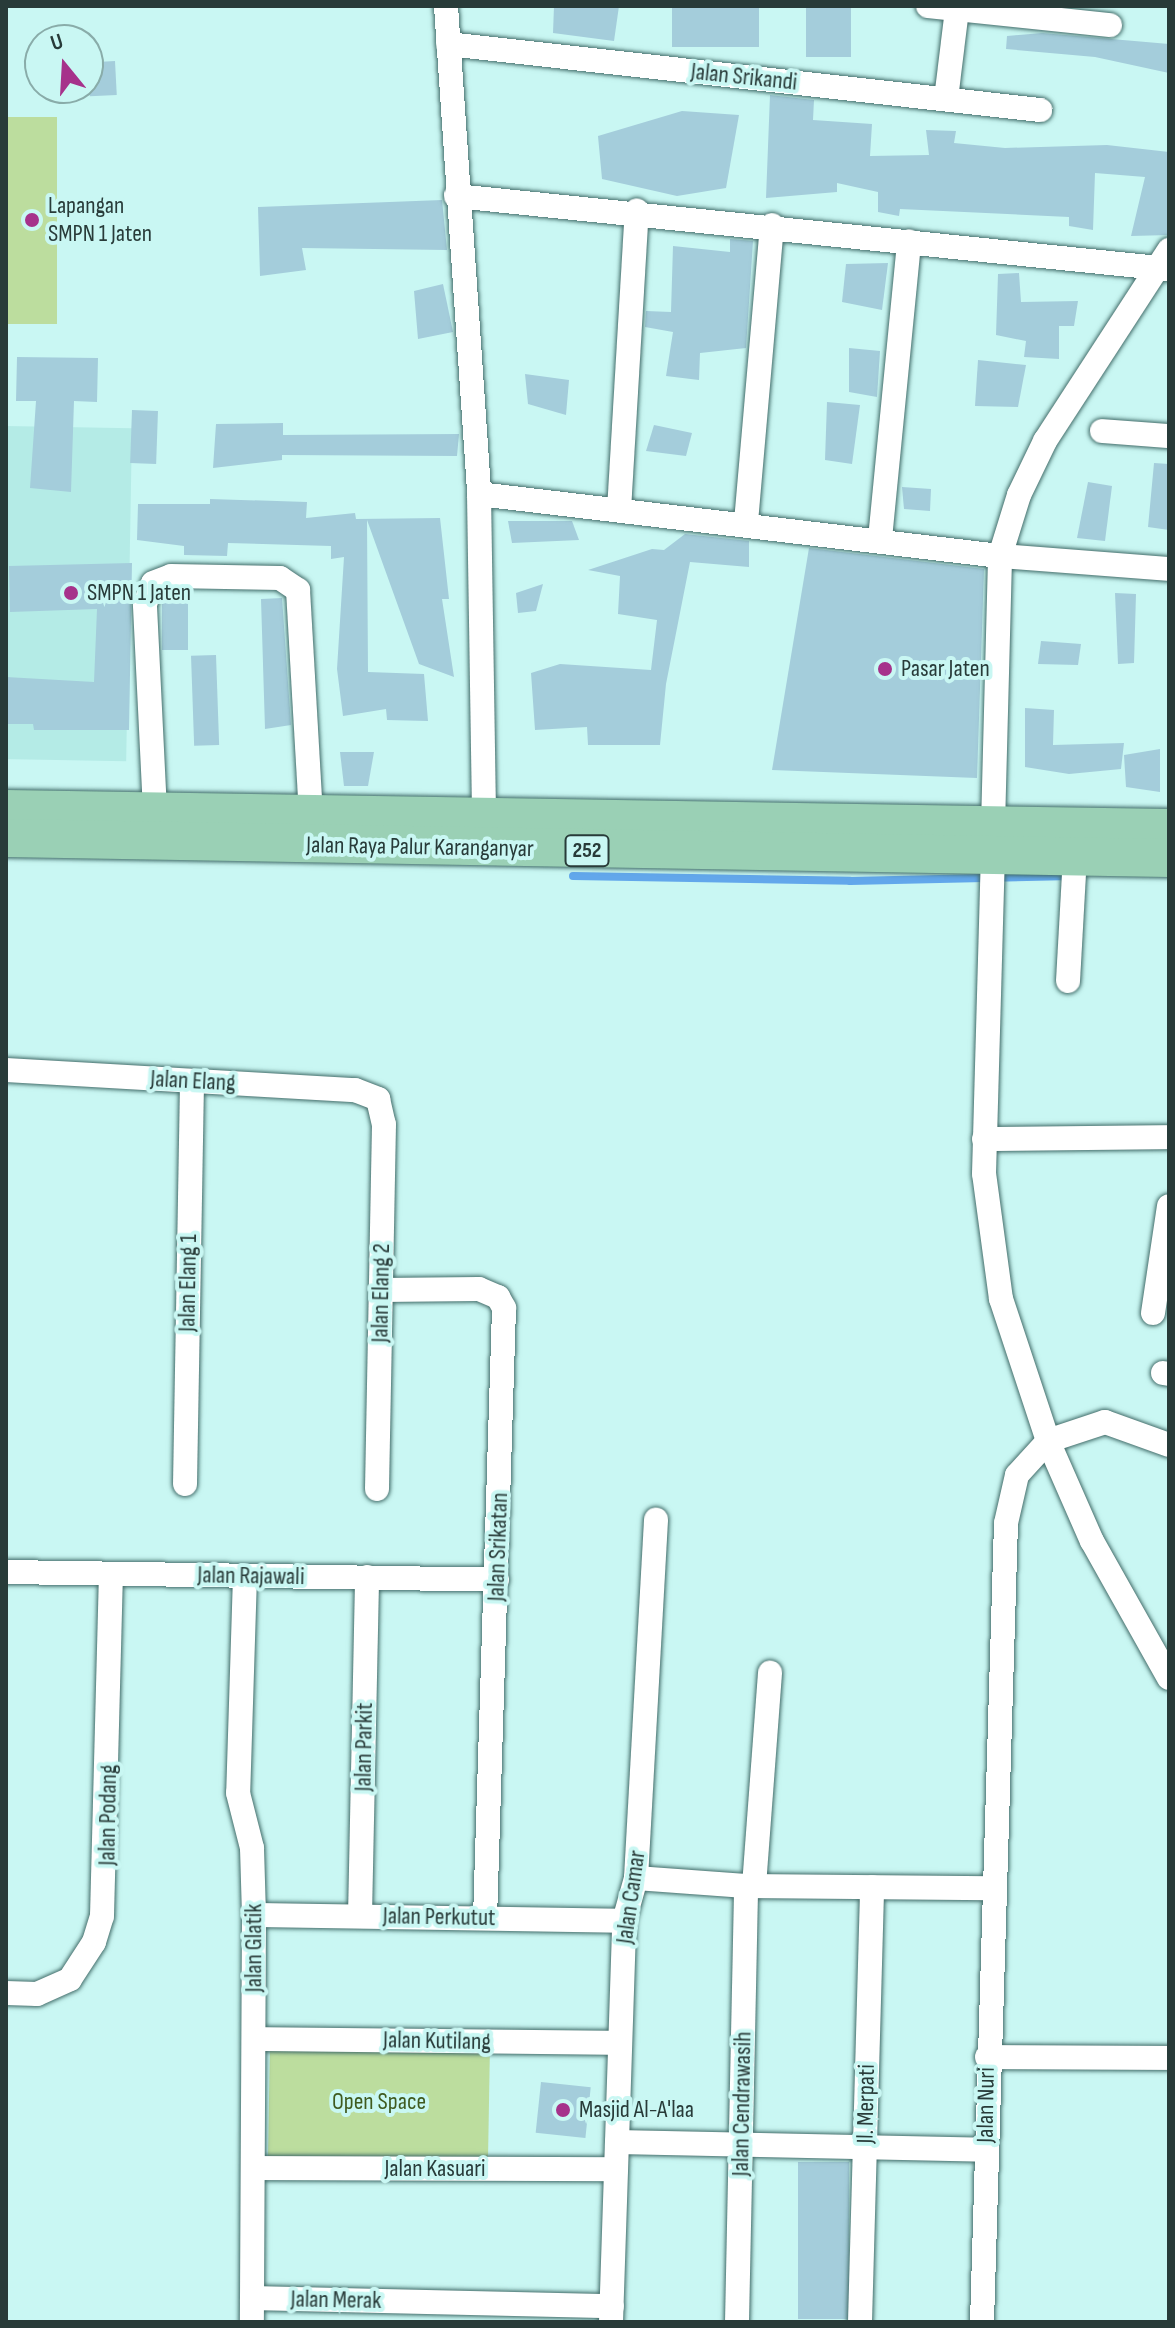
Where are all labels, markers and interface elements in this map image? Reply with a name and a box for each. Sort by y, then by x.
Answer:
north arrow [24,24,104,104]
text: U [47,28,67,57]
street label: Jalan Srikandi [689,57,799,97]
place label: Lapangan SMPN 1 Jaten [48,192,152,248]
marker: Lapangan SMPN 1 Jaten [23,211,41,229]
place label: SMPN 1 Jaten [87,579,191,607]
marker: SMPN 1 Jaten [62,584,80,602]
place label: Pasar Jaten [901,655,990,683]
marker: Pasar Jaten [876,660,894,678]
street label: Jalan Raya Palur Karanganyar [306,831,534,863]
road number: 252 [563,833,611,869]
street label: Jalan Elang [150,1064,236,1098]
street label: Jalan Elang 1 [173,1234,203,1332]
street label: Jalan Elang 2 [366,1243,396,1343]
street label: Jalan Srikatan [482,1492,514,1602]
street label: Jalan Rajawali [197,1561,305,1591]
street label: Jalan Parkit [349,1702,379,1792]
street label: Jalan Podang [93,1764,123,1866]
street label: Jalan Camar [610,1848,652,1946]
street label: Jalan Perkutut [383,1902,495,1932]
street label: Jalan Glatik [240,1904,268,1992]
street label: Jalan Kutilang [383,2026,491,2056]
street label: Jalan Cendrawasih [726,2031,758,2177]
street label: Jl. Merpati [851,2064,881,2144]
street label: Jalan Nuri [971,2067,1001,2143]
park label: Open Space [332,2088,426,2116]
place label: Masjid Al-A'laa [579,2096,694,2124]
marker: Masjid Al-A'laa [554,2101,572,2119]
street label: Jalan Kasuari [384,2155,486,2183]
street label: Jalan Merak [290,2285,382,2315]

